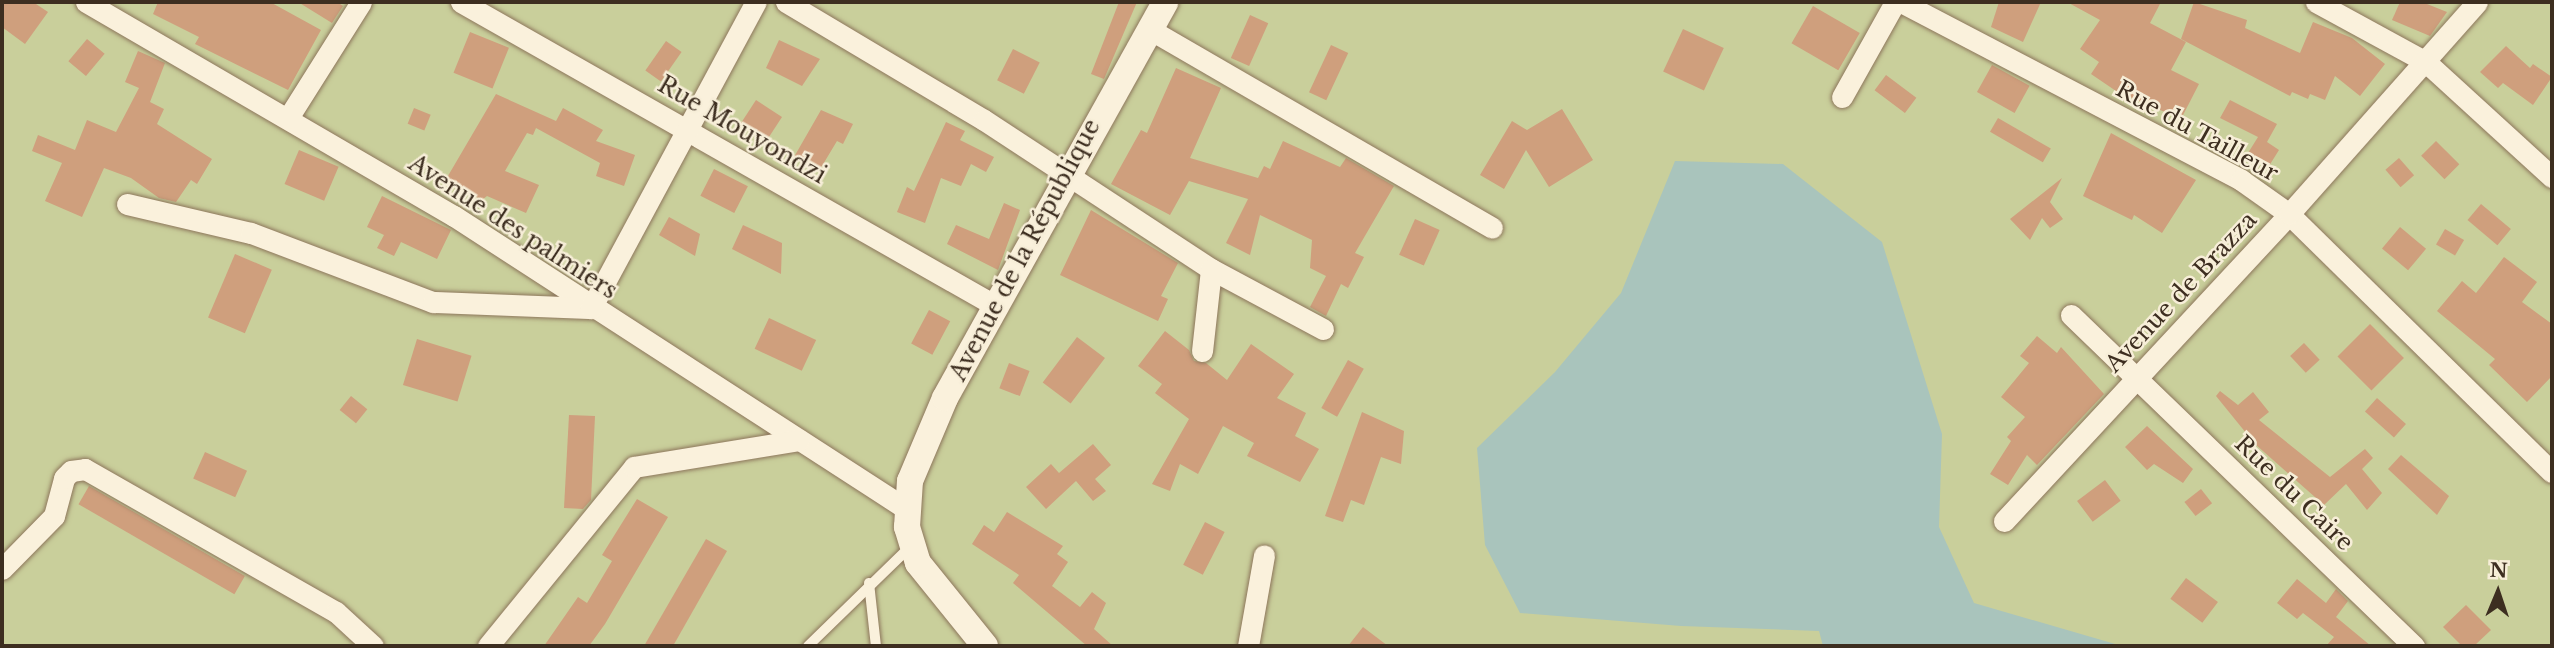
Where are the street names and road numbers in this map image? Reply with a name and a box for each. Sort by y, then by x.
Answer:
street label: Rue Mouyondzi [653,71,831,189]
street label: Rue du Tailleur [2111,75,2283,187]
street label: Avenue de la République [944,114,1106,386]
street label: Avenue des palmiers [404,149,622,305]
street label: Avenue de Brazza [2100,206,2262,378]
street label: Rue du Caire [2229,430,2359,556]

